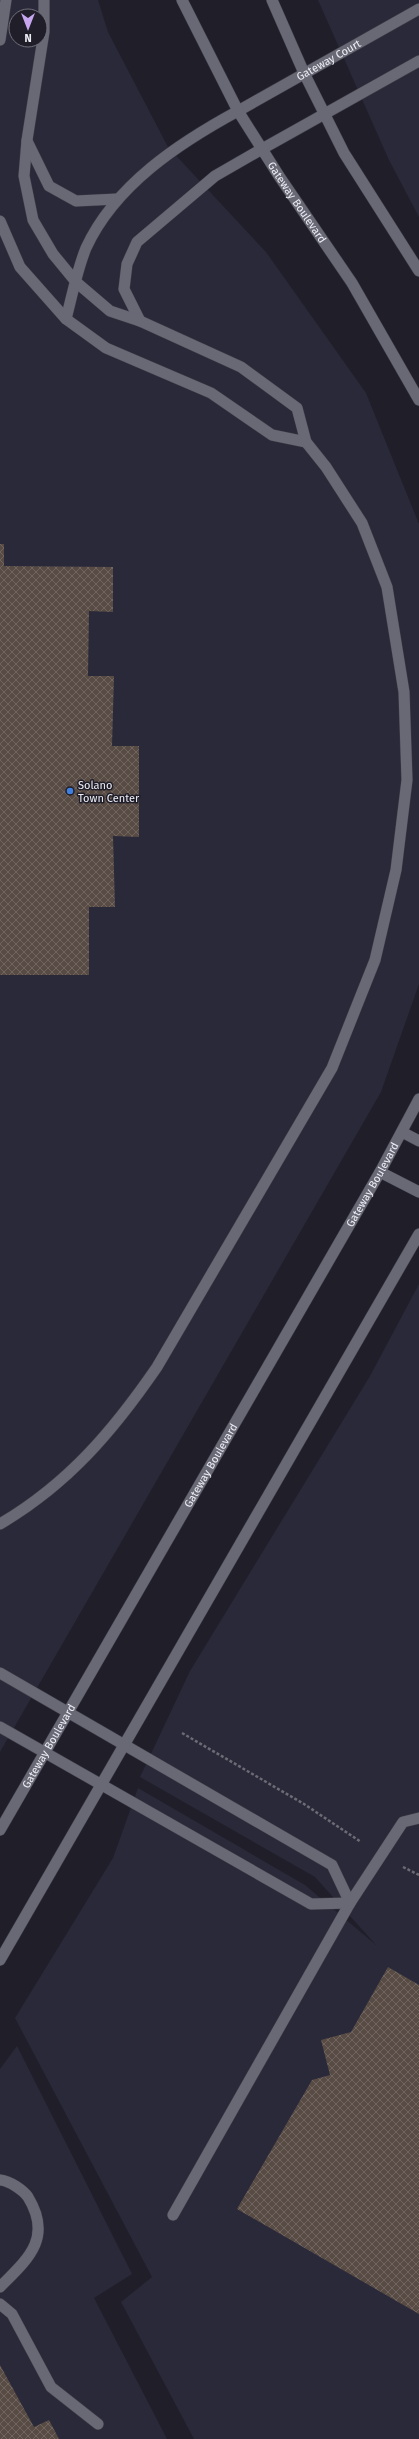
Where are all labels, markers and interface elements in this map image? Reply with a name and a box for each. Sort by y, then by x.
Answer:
north arrow [8,8,48,48]
text: N [24,31,32,44]
street label: Gateway Court [294,37,363,84]
street label: Gateway Boulevard [265,160,329,246]
place label: Solano Town Center [78,779,140,805]
marker: Solano Town Center [65,786,75,796]
street label: Gateway Boulevard [344,1140,402,1230]
street label: Gateway Boulevard [182,1421,240,1510]
street label: Gateway Boulevard [20,1702,78,1791]

